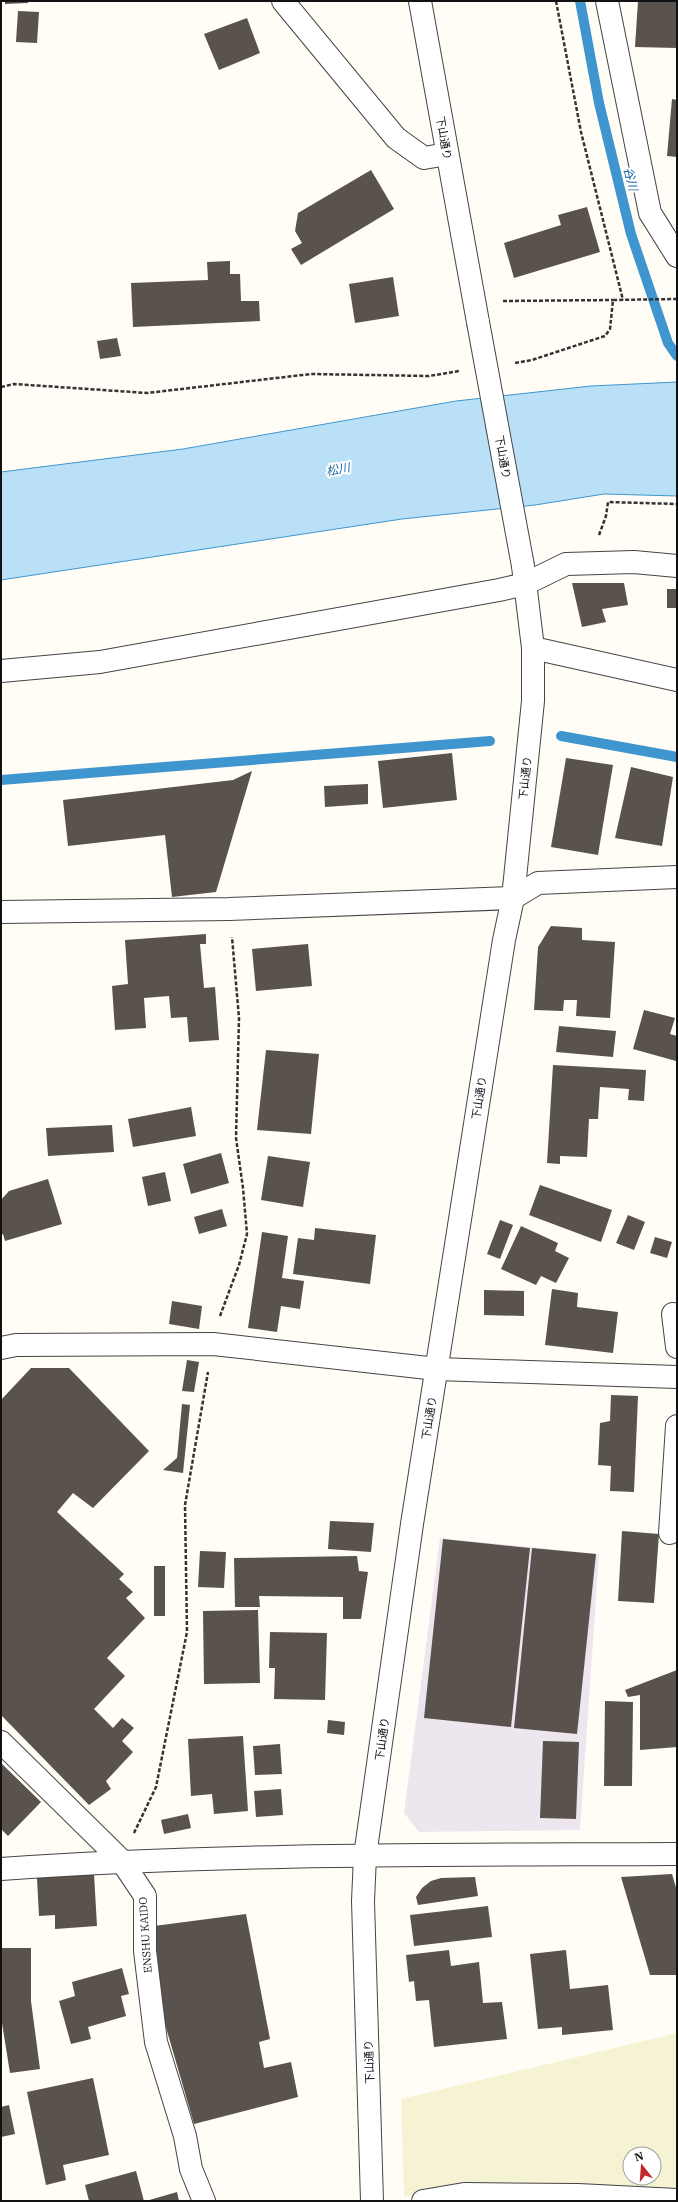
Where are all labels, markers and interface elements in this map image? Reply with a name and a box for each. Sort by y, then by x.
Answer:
street label: 下山通り [433,115,455,161]
water label: 谷川 [621,166,642,194]
street label: 下山通り [492,434,514,480]
water label: 松川 [325,459,353,479]
street label: 下山通り [516,755,534,801]
street label: 下山通り [469,1075,489,1121]
street label: 下山通り [419,1395,439,1441]
street label: 下山通り [372,1716,392,1762]
street label: ENSHU KAIDO [135,1896,155,1974]
street label: 下山通り [361,2040,377,2084]
north arrow [622,2146,662,2186]
text: N [633,2148,646,2164]

